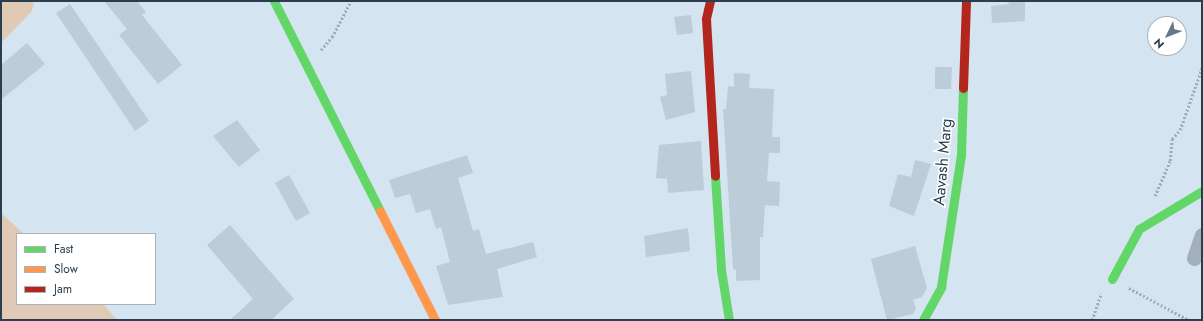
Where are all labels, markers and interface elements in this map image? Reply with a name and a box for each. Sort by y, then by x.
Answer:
north arrow [1147,16,1187,56]
text: N [1150,35,1168,52]
street label: Aavash Marg [930,118,956,206]
legend [16,233,156,305]
text: Fast [54,240,73,258]
text: Slow [54,260,78,278]
text: Jam [54,280,72,298]

